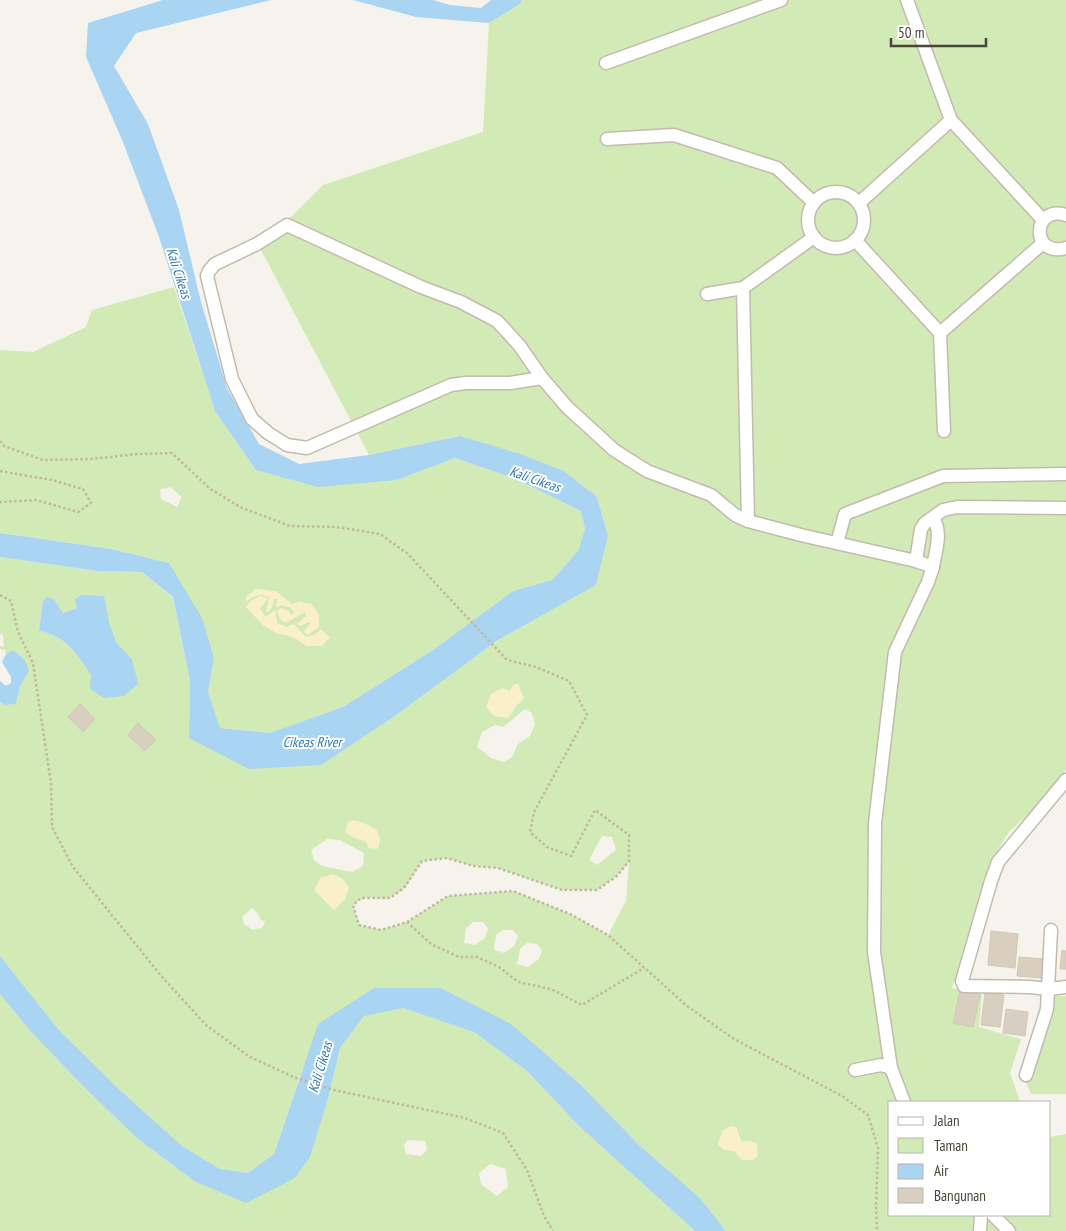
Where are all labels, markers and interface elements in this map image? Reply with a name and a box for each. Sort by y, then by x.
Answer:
scale bar [891,15,986,47]
text: 50 m [898,23,924,42]
water label: Kali Cikeas [162,245,196,302]
water label: Kali Cikeas [507,462,564,496]
water label: Cikeas River [283,733,343,751]
water label: Kali Cikeas [304,1038,337,1095]
legend [888,1101,1051,1216]
text: Jalan [933,1111,960,1130]
text: Taman [934,1136,968,1155]
text: Air [934,1161,949,1180]
text: Bangunan [934,1186,986,1205]

